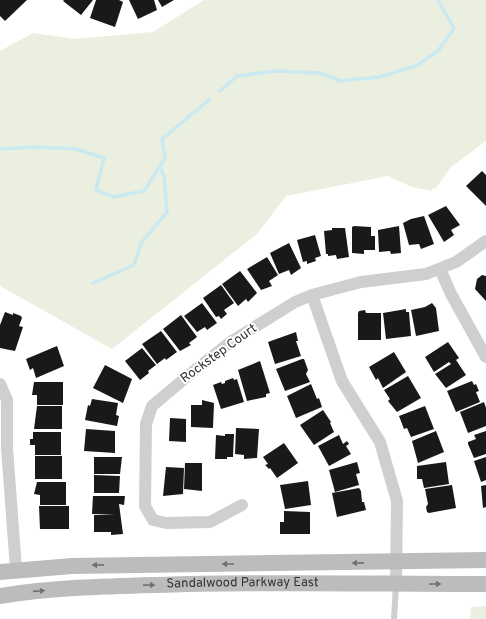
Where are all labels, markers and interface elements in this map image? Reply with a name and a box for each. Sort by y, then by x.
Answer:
street label: Rockstep Court [178,321,260,387]
one-way arrow [352,559,364,566]
one-way arrow [221,561,234,567]
one-way arrow [92,562,104,569]
street label: Sandalwood Parkway East [166,575,319,593]
one-way arrow [429,581,442,587]
one-way arrow [143,582,156,588]
one-way arrow [33,587,45,594]

